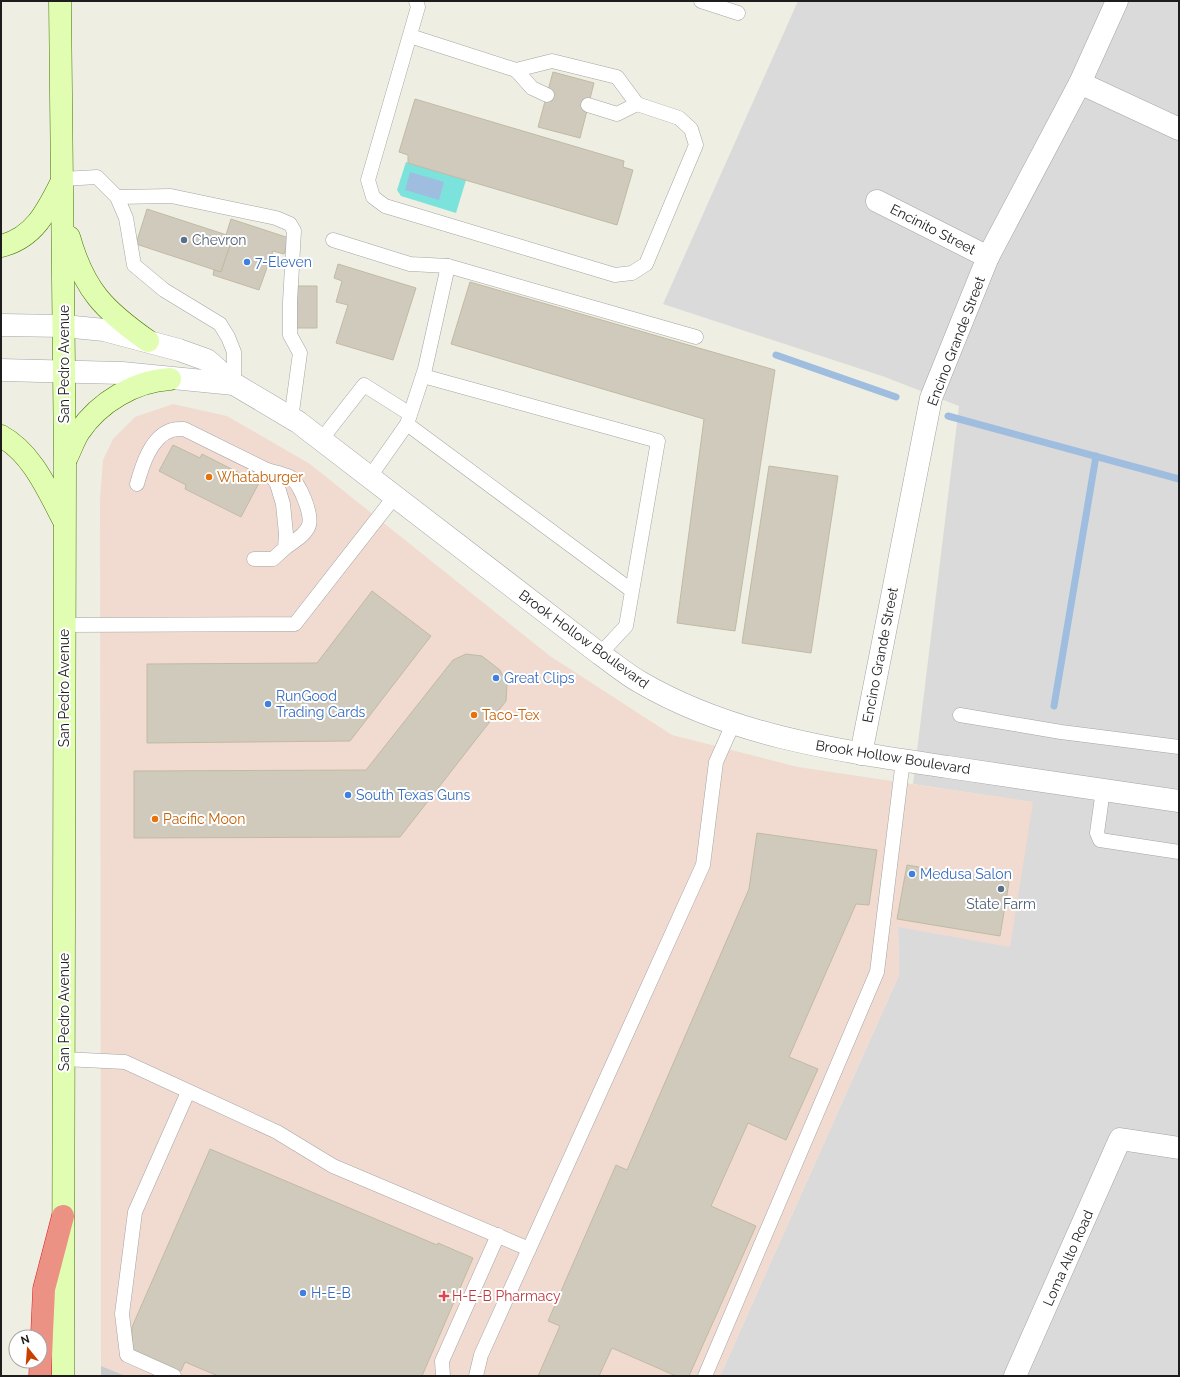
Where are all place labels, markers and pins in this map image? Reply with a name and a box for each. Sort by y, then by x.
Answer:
place label: Chevron [192,232,246,248]
marker: Chevron [179,235,189,245]
place label: 7-Eleven [255,254,312,270]
marker: 7-Eleven [242,257,252,267]
place label: Whataburger [217,469,303,485]
marker: Whataburger [204,472,214,482]
place label: Great Clips [504,670,575,686]
marker: Great Clips [491,673,501,683]
place label: RunGood Trading Cards [276,688,366,720]
marker: RunGood Trading Cards [263,699,273,709]
place label: Taco-Tex [482,707,540,723]
marker: Taco-Tex [469,710,479,720]
place label: South Texas Guns [356,787,471,803]
marker: South Texas Guns [343,790,353,800]
place label: Pacific Moon [163,811,245,827]
marker: Pacific Moon [150,814,160,824]
place label: Medusa Salon [920,866,1012,882]
marker: Medusa Salon [907,869,917,879]
marker: State Farm [996,884,1006,894]
place label: State Farm [966,896,1036,912]
place label: H-E-B [311,1285,351,1301]
marker: H-E-B [298,1288,308,1298]
place label: H-E-B Pharmacy [452,1288,561,1304]
marker: H-E-B Pharmacy [439,1291,449,1301]

